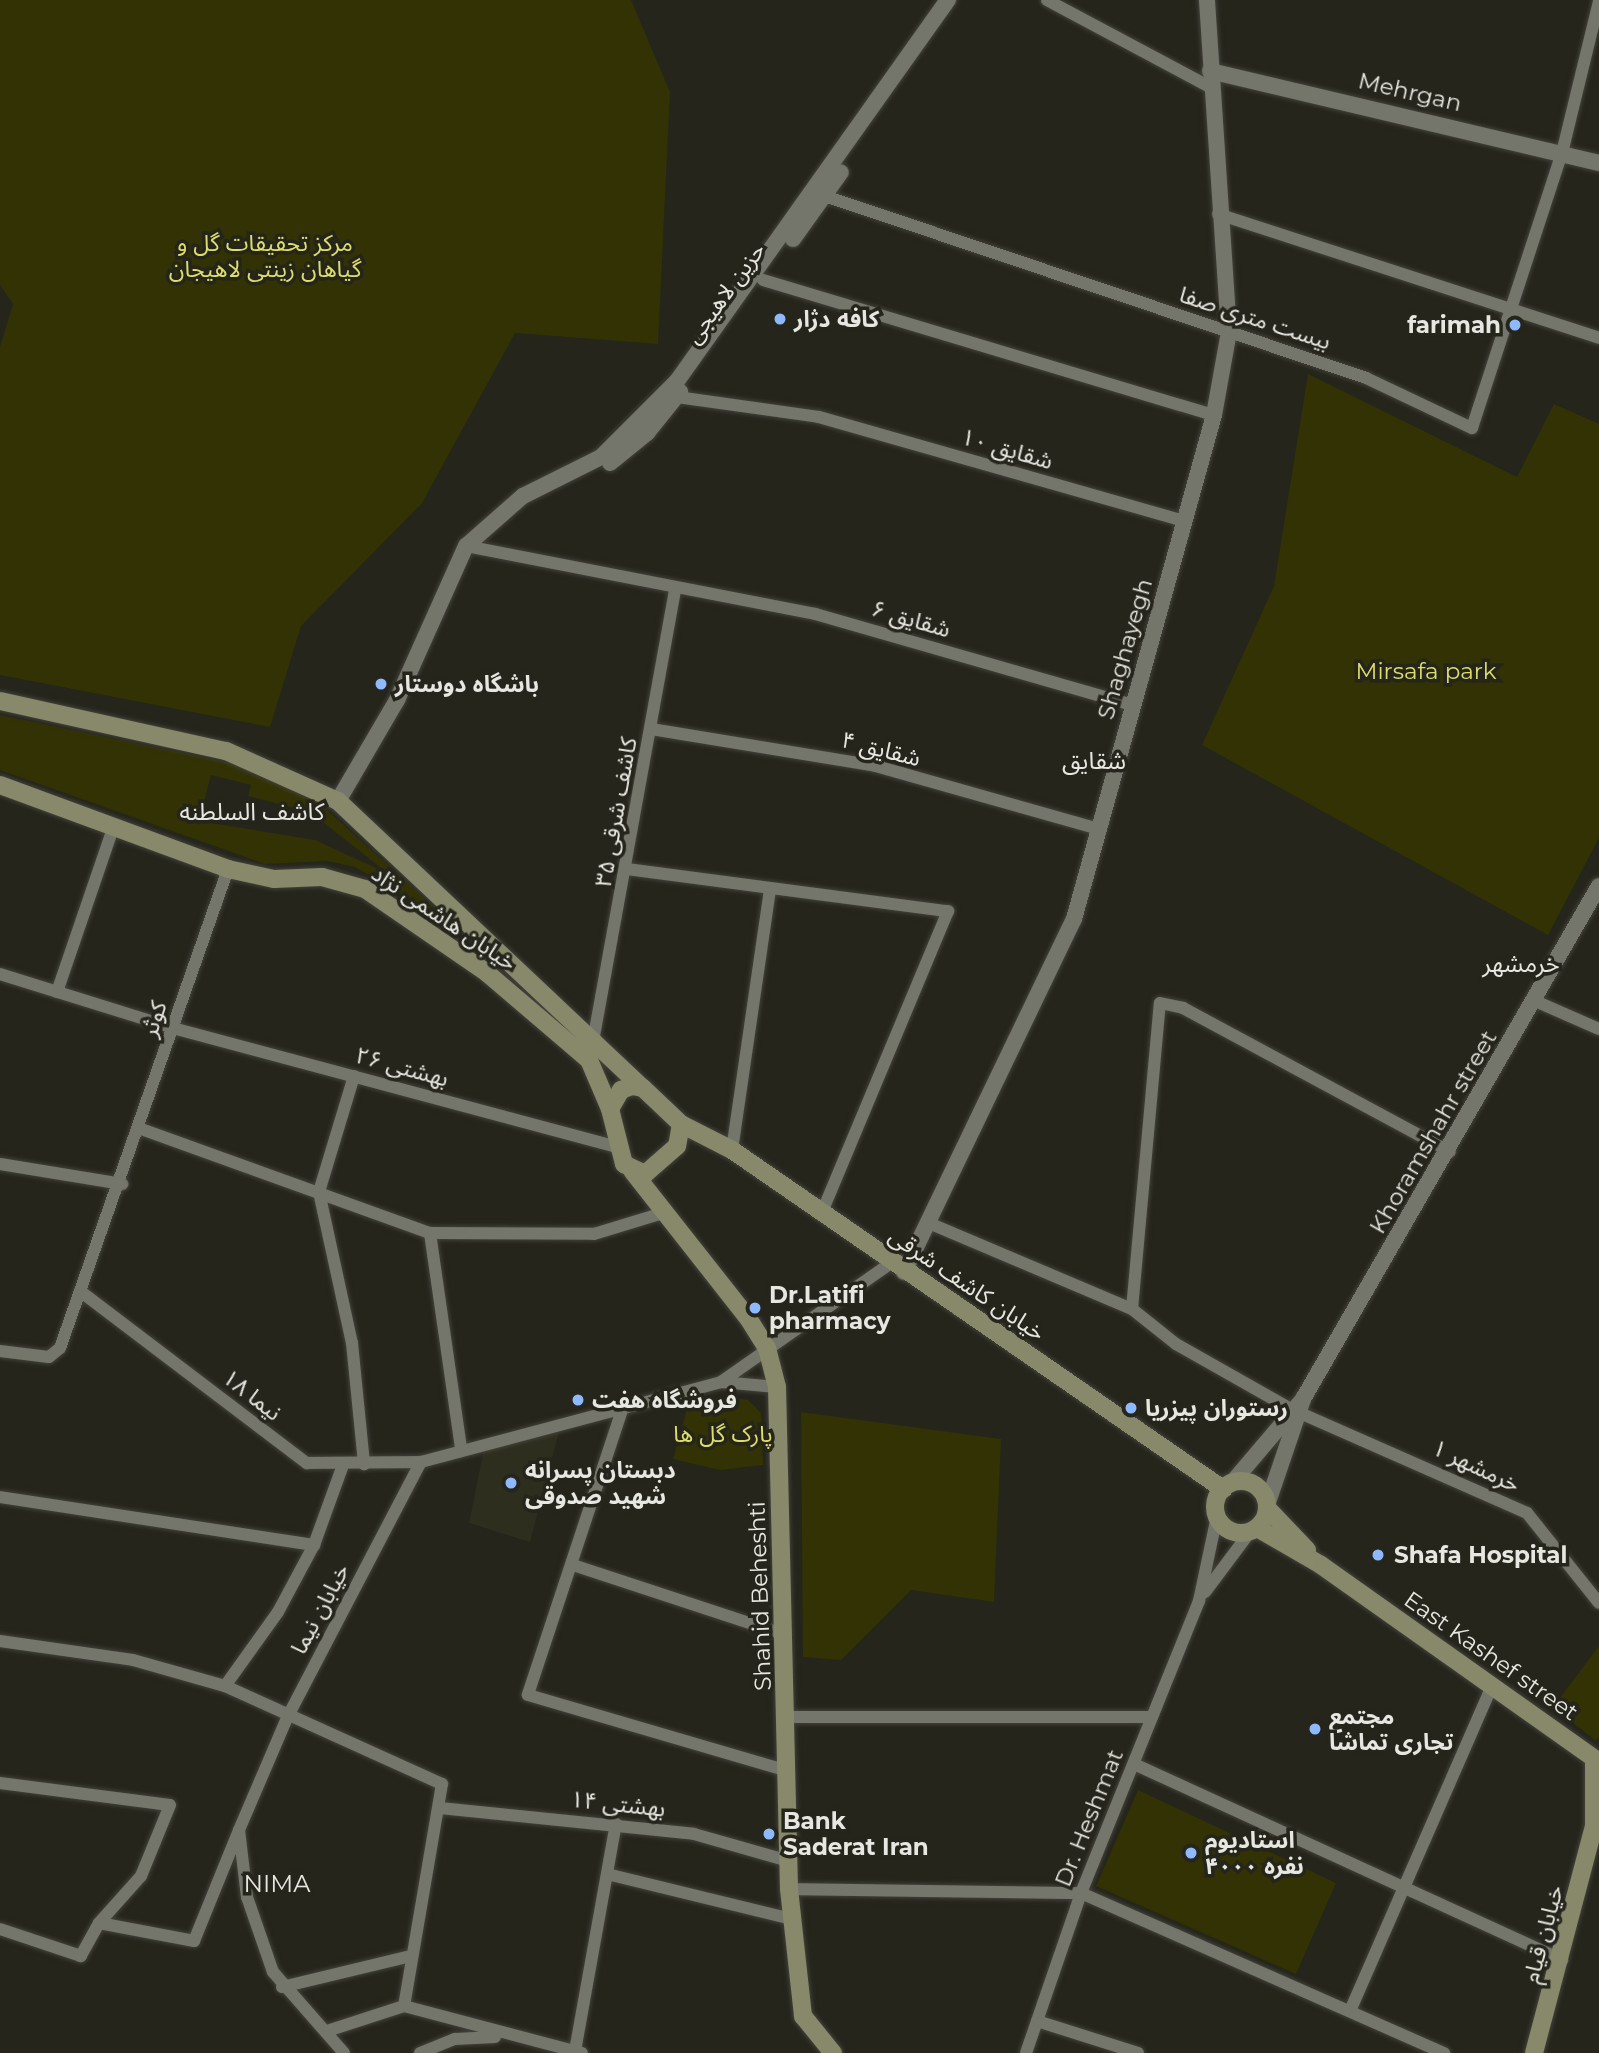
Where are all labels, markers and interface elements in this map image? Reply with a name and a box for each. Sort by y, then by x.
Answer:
street label: Mehrgan [1356,67,1464,117]
park label: مرکز تحقیقات گل و گیاهان زینتی لاهیجان [169,229,361,283]
street label: حزین لاهیجی [679,237,771,349]
street label: بیست متری صفا [1176,281,1334,355]
place label: کافه دژار [794,305,879,333]
marker: کافه دژار [772,311,788,327]
place label: farimah [1407,311,1501,339]
marker: farimah [1507,317,1523,333]
street label: شقایق ۱۰ [958,423,1056,475]
street label: Shaghayegh [1092,576,1158,722]
street label: شقایق ۶ [868,595,954,643]
park label: Mirsafa park [1355,657,1497,685]
place label: باشگاه دوستار [395,670,539,698]
marker: باشگاه دوستار [373,676,389,692]
street label: شقایق ۴ [838,726,924,772]
street label: کاشف شرقی ۳۵ [589,735,643,889]
district label: شقایق [1062,747,1126,775]
district label: کاشف السلطنه [180,798,324,826]
street label: خیابان هاشمی نژاد [366,859,522,977]
district label: خرمشهر [1482,950,1560,978]
street label: کوثر [135,997,173,1041]
street label: Khoramshahr street [1363,1025,1503,1239]
street label: بهشتی ۲۶ [352,1041,452,1093]
street label: خیابان کاشف شرقی [884,1221,1050,1347]
place label: Dr.Latifi pharmacy [769,1281,891,1335]
marker: Dr.Latifi pharmacy [747,1300,763,1316]
street label: نیما ۱۸ [217,1363,287,1427]
place label: فروشگاه هفت [592,1386,737,1414]
marker: فروشگاه هفت [570,1392,586,1408]
place label: رستوران پیزریا [1145,1394,1288,1422]
marker: رستوران پیزریا [1123,1400,1139,1416]
park label: پارک گل ها [673,1420,773,1448]
street label: خرمشهر ۱ [1428,1434,1524,1498]
place label: دبستان پسرانه شهید صدوقی [525,1456,676,1510]
marker: دبستان پسرانه شهید صدوقی [503,1475,519,1491]
street label: Shahid Beheshti [743,1501,777,1691]
place label: Shafa Hospital [1394,1541,1567,1569]
marker: Shafa Hospital [1368,1545,1388,1565]
street label: خیابان نیما [285,1559,355,1659]
street label: East Kashef street [1399,1586,1583,1726]
place label: مجتمع تجاری تماشا [1329,1702,1453,1756]
marker: مجتمع تجاری تماشا [1307,1721,1323,1737]
street label: Dr. Heshmat [1049,1745,1129,1891]
street label: بهشتی ۱۴ [569,1785,667,1823]
place label: Bank Saderat Iran [783,1807,929,1861]
marker: Bank Saderat Iran [761,1826,777,1842]
place label: استادیوم ۴۰۰۰ نفره [1205,1826,1304,1880]
marker: استادیوم ۴۰۰۰ نفره [1183,1845,1199,1861]
district label: NIMA [240,1870,314,1898]
street label: خیابان قیام [1517,1882,1569,1986]

